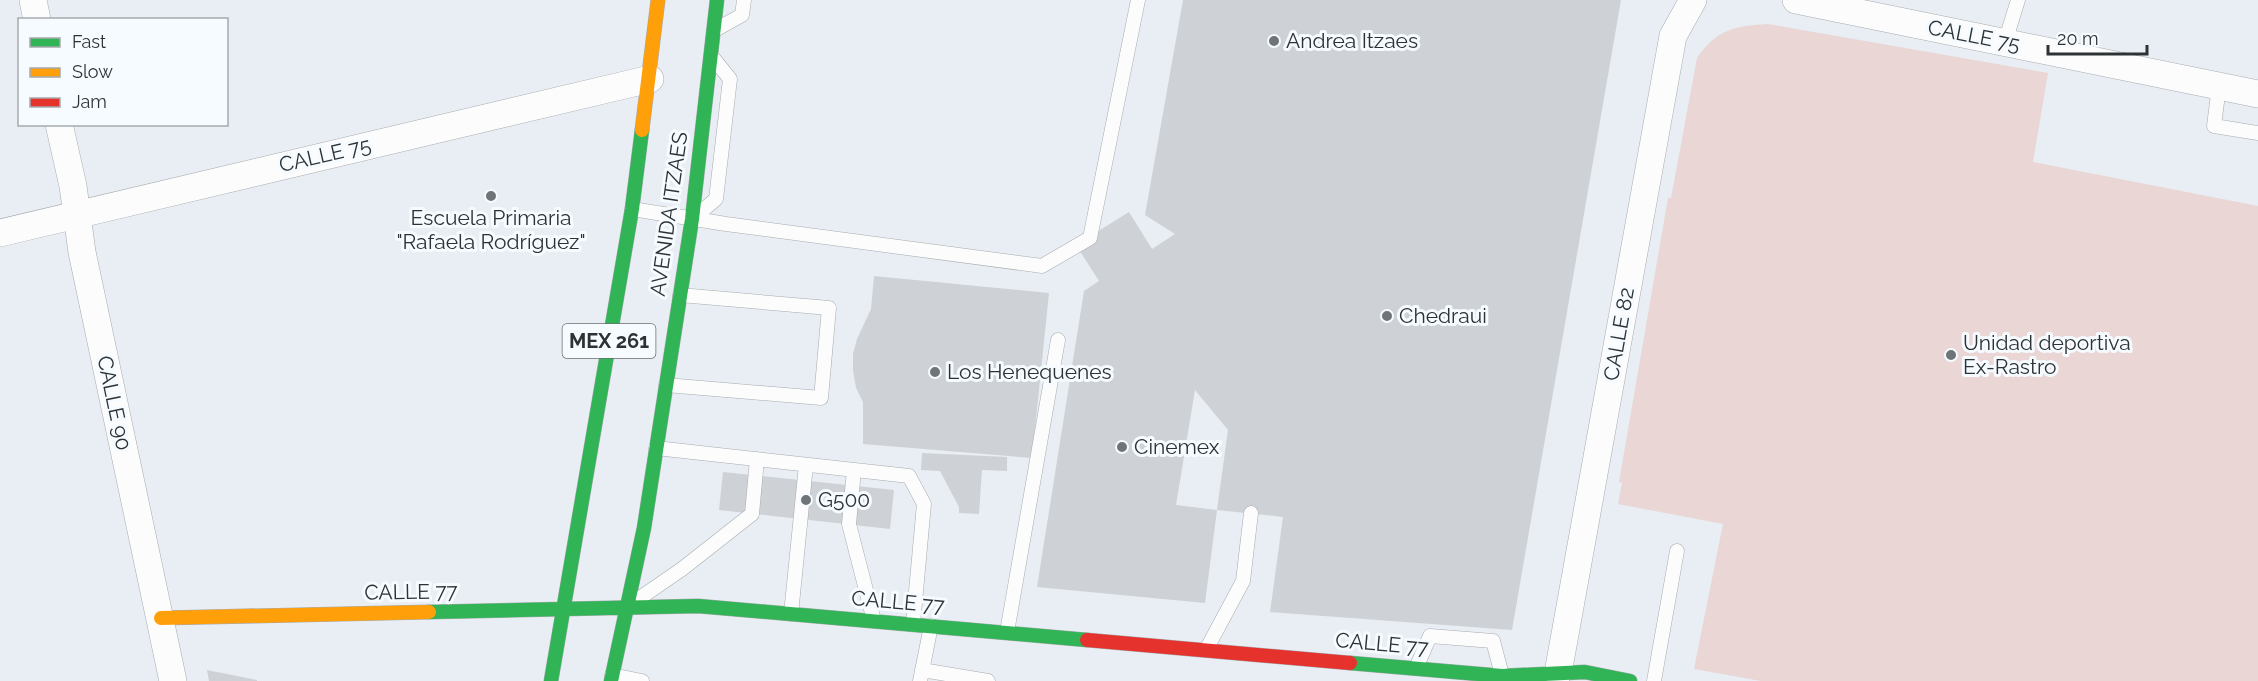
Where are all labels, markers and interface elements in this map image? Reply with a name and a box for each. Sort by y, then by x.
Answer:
street label: CALLE 75 [1926,14,2022,57]
legend [18,18,228,126]
scale bar [2048,18,2147,56]
place label: Andrea Itzaes [1286,28,1418,53]
text: 20 m [2057,28,2099,49]
text: Fast [72,31,106,52]
marker: Andrea Itzaes [1267,34,1281,48]
text: Slow [72,61,113,82]
text: Jam [72,91,107,112]
street label: AVENIDA ITZAES [645,130,692,298]
street label: CALLE 75 [277,132,373,177]
marker: Escuela Primaria "Rafaela Rodríguez" [484,189,498,203]
place label: Escuela Primaria "Rafaela Rodríguez" [396,205,586,254]
street label: CALLE 82 [1598,285,1639,383]
place label: Chedraui [1399,303,1487,328]
marker: Chedraui [1380,309,1394,323]
road number: MEX 261 [562,324,656,358]
place label: Unidad deportiva Ex-Rastro [1963,330,2131,379]
marker: Unidad deportiva Ex-Rastro [1944,348,1958,362]
street label: CALLE 90 [92,353,137,453]
place label: Los Henequenes [947,359,1112,384]
marker: Los Henequenes [928,365,942,379]
place label: Cinemex [1134,434,1220,459]
marker: Cinemex [1115,440,1129,454]
place label: G500 [818,487,870,512]
marker: G500 [799,493,813,507]
street label: CALLE 77 [364,578,459,605]
street label: CALLE 77 [850,585,946,618]
street label: CALLE 77 [1334,627,1430,660]

